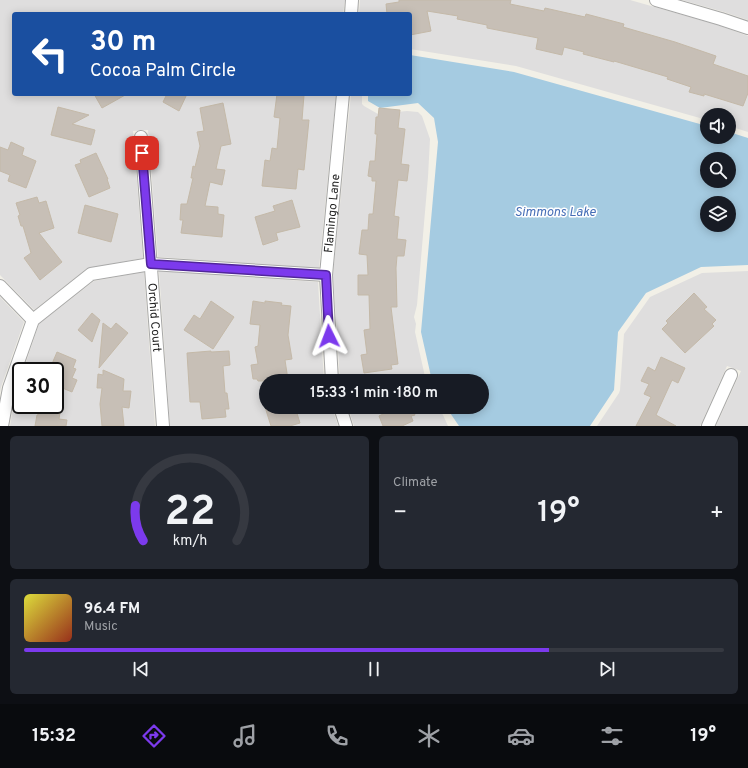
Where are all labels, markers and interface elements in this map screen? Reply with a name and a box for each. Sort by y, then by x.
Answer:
text: 30 m [90,25,156,61]
icon: left [24,28,76,80]
text: Cocoa Palm Circle [90,60,236,83]
map controls [700,108,736,232]
button: sound [700,108,736,144]
pin [125,136,159,170]
icon: arrive [131,142,153,164]
button: search [700,152,736,188]
street label: Flamingo Lane [321,173,344,254]
button: layers [700,196,736,232]
water label: Simmons Lake [514,205,596,221]
street label: Orchid Court [143,282,164,353]
position arrow [308,315,350,357]
speed limit sign: 30 [12,362,64,414]
text: 15:33 · 1 min · 180 m [310,384,438,403]
text: Climate [393,475,438,491]
text: 22 [164,486,215,539]
text: 19° [537,495,580,532]
text: − [393,500,407,527]
text: + [710,500,724,527]
text: km/h [172,531,207,549]
text: 96.4 FM [84,600,140,619]
text: Music [84,619,118,635]
icon: previous [130,658,152,680]
icon: pause [363,658,385,680]
icon: next [596,658,618,680]
icon: directions [140,722,168,750]
icon: music [231,722,259,750]
icon: phone [323,722,351,750]
icon: climate [415,722,443,750]
icon: car [507,722,535,750]
icon: filters [598,722,626,750]
text: 15:32 [32,725,76,748]
text: 19° [690,725,716,748]

